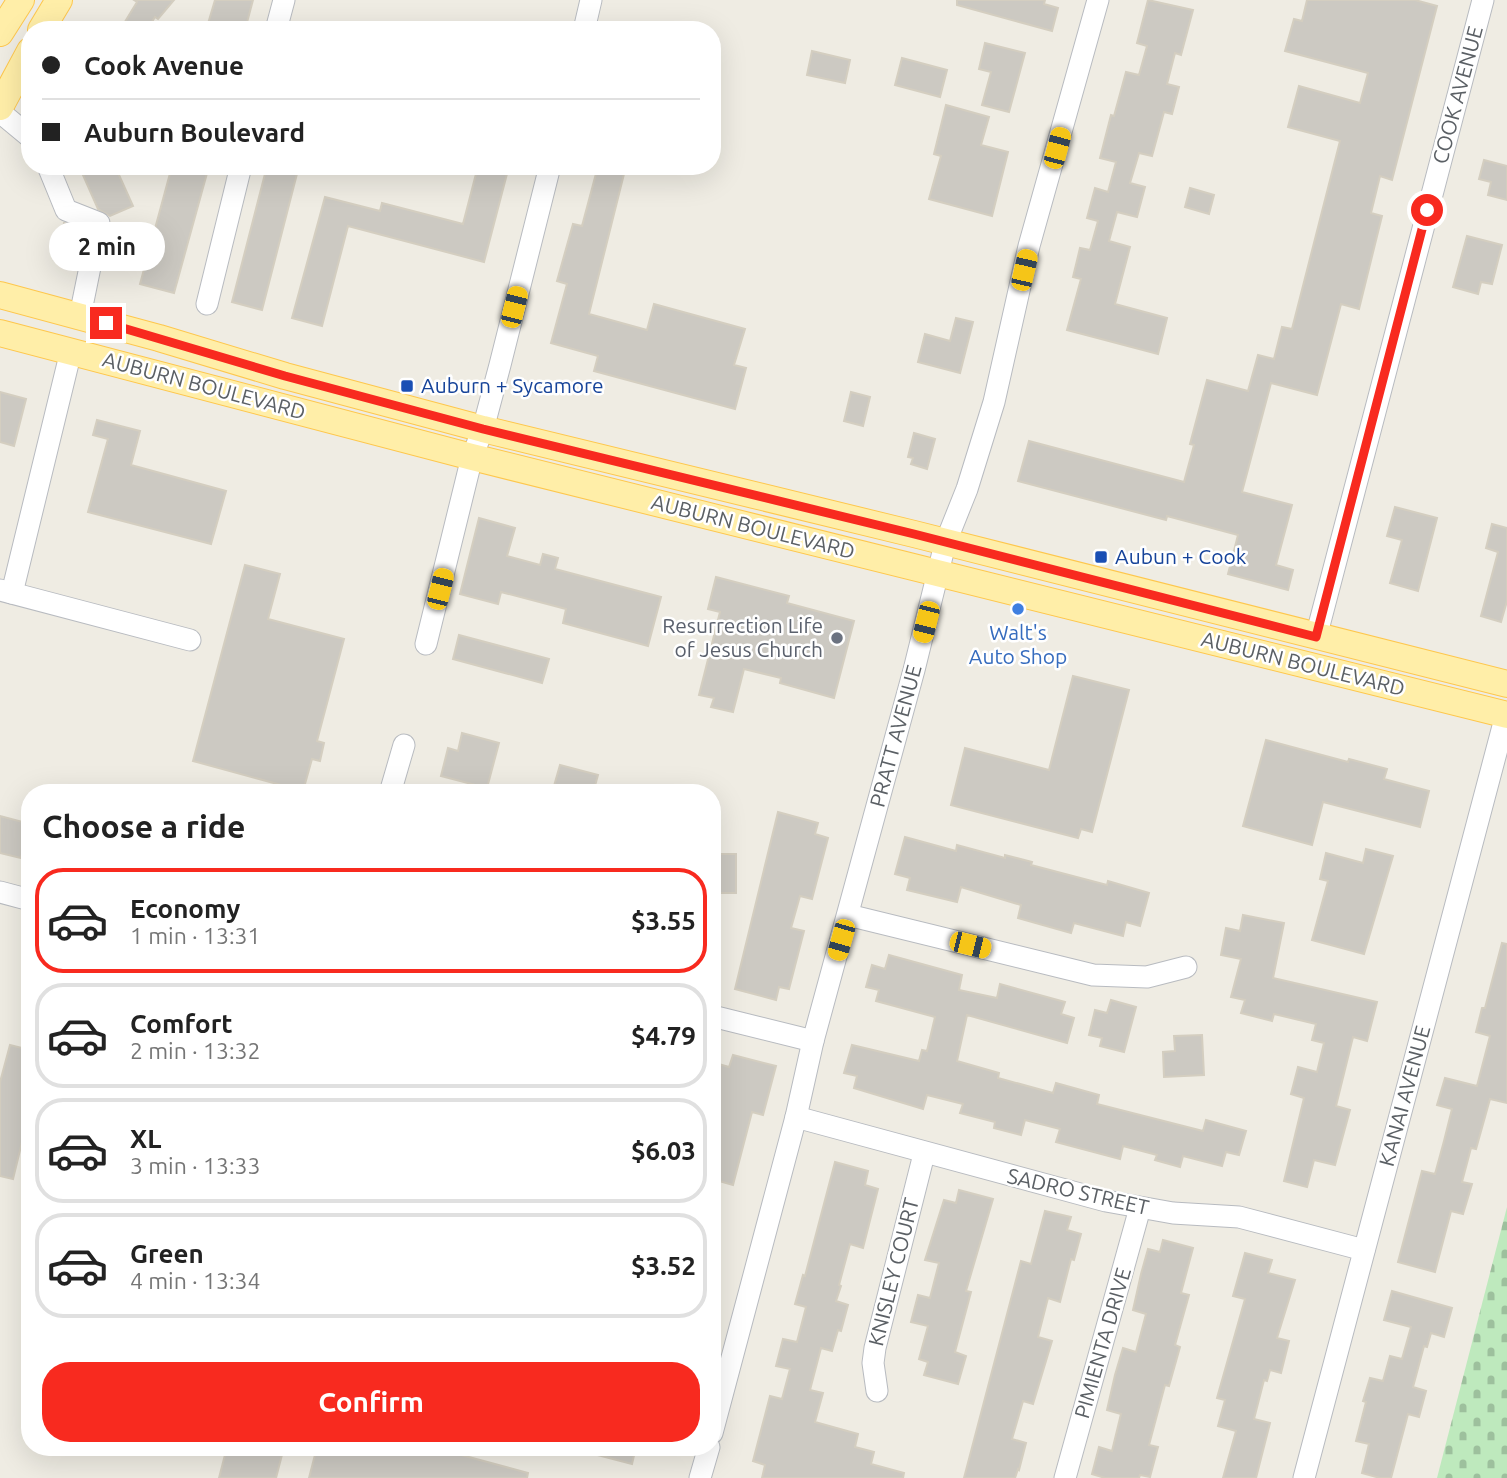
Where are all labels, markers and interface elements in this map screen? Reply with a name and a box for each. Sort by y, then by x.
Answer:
street label: COOK AVENUE [1427,23,1487,166]
text: Cook Avenue [84,51,244,80]
text: Auburn Boulevard [84,118,305,147]
car [1042,125,1073,171]
route start [1411,194,1443,226]
callout: 2 min [48,222,164,270]
text: 2 min [78,234,136,259]
car [1010,247,1039,293]
car [499,284,530,330]
route end [90,307,122,339]
street label: AUBURN BOULEVARD [100,346,308,424]
place label: Auburn + Sycamore [421,373,604,397]
marker: Auburn + Sycamore [399,378,415,394]
street label: AUBURN BOULEVARD [649,489,857,563]
place label: Aubun + Cook [1115,544,1247,568]
marker: Aubun + Cook [1093,549,1109,565]
car [425,566,456,612]
car [911,599,942,645]
marker: Walt's Auto Shop [1010,601,1026,617]
place label: Resurrection Life of Jesus Church [662,613,823,661]
place label: Walt's Auto Shop [969,620,1067,668]
street label: AUBURN BOULEVARD [1199,626,1407,700]
marker: Resurrection Life of Jesus Church [829,630,845,646]
street label: PRATT AVENUE [865,662,926,809]
text: Choose a ride [42,808,245,844]
icon: car [46,889,109,952]
text: Economy [130,894,240,923]
text: $3.55 [631,906,696,935]
car [826,917,857,963]
text: 1 min · 13:31 [130,923,261,948]
car [948,930,993,960]
icon: car [46,1004,109,1067]
text: Comfort [130,1009,233,1038]
text: $4.79 [631,1021,696,1050]
street label: KANAI AVENUE [1374,1023,1434,1169]
text: 2 min · 13:32 [130,1038,261,1063]
icon: car [46,1119,109,1182]
text: XL [130,1124,161,1153]
text: $6.03 [631,1136,696,1165]
text: 3 min · 13:33 [130,1153,261,1178]
street label: SADRO STREET [1005,1163,1152,1219]
street label: KNISLEY COURT [863,1195,923,1348]
icon: car [46,1234,109,1297]
text: Green [130,1239,204,1268]
text: $3.52 [631,1251,696,1280]
street label: PIMIENTA DRIVE [1069,1265,1135,1421]
text: 4 min · 13:34 [130,1268,261,1293]
button: Confirm [42,1362,700,1442]

